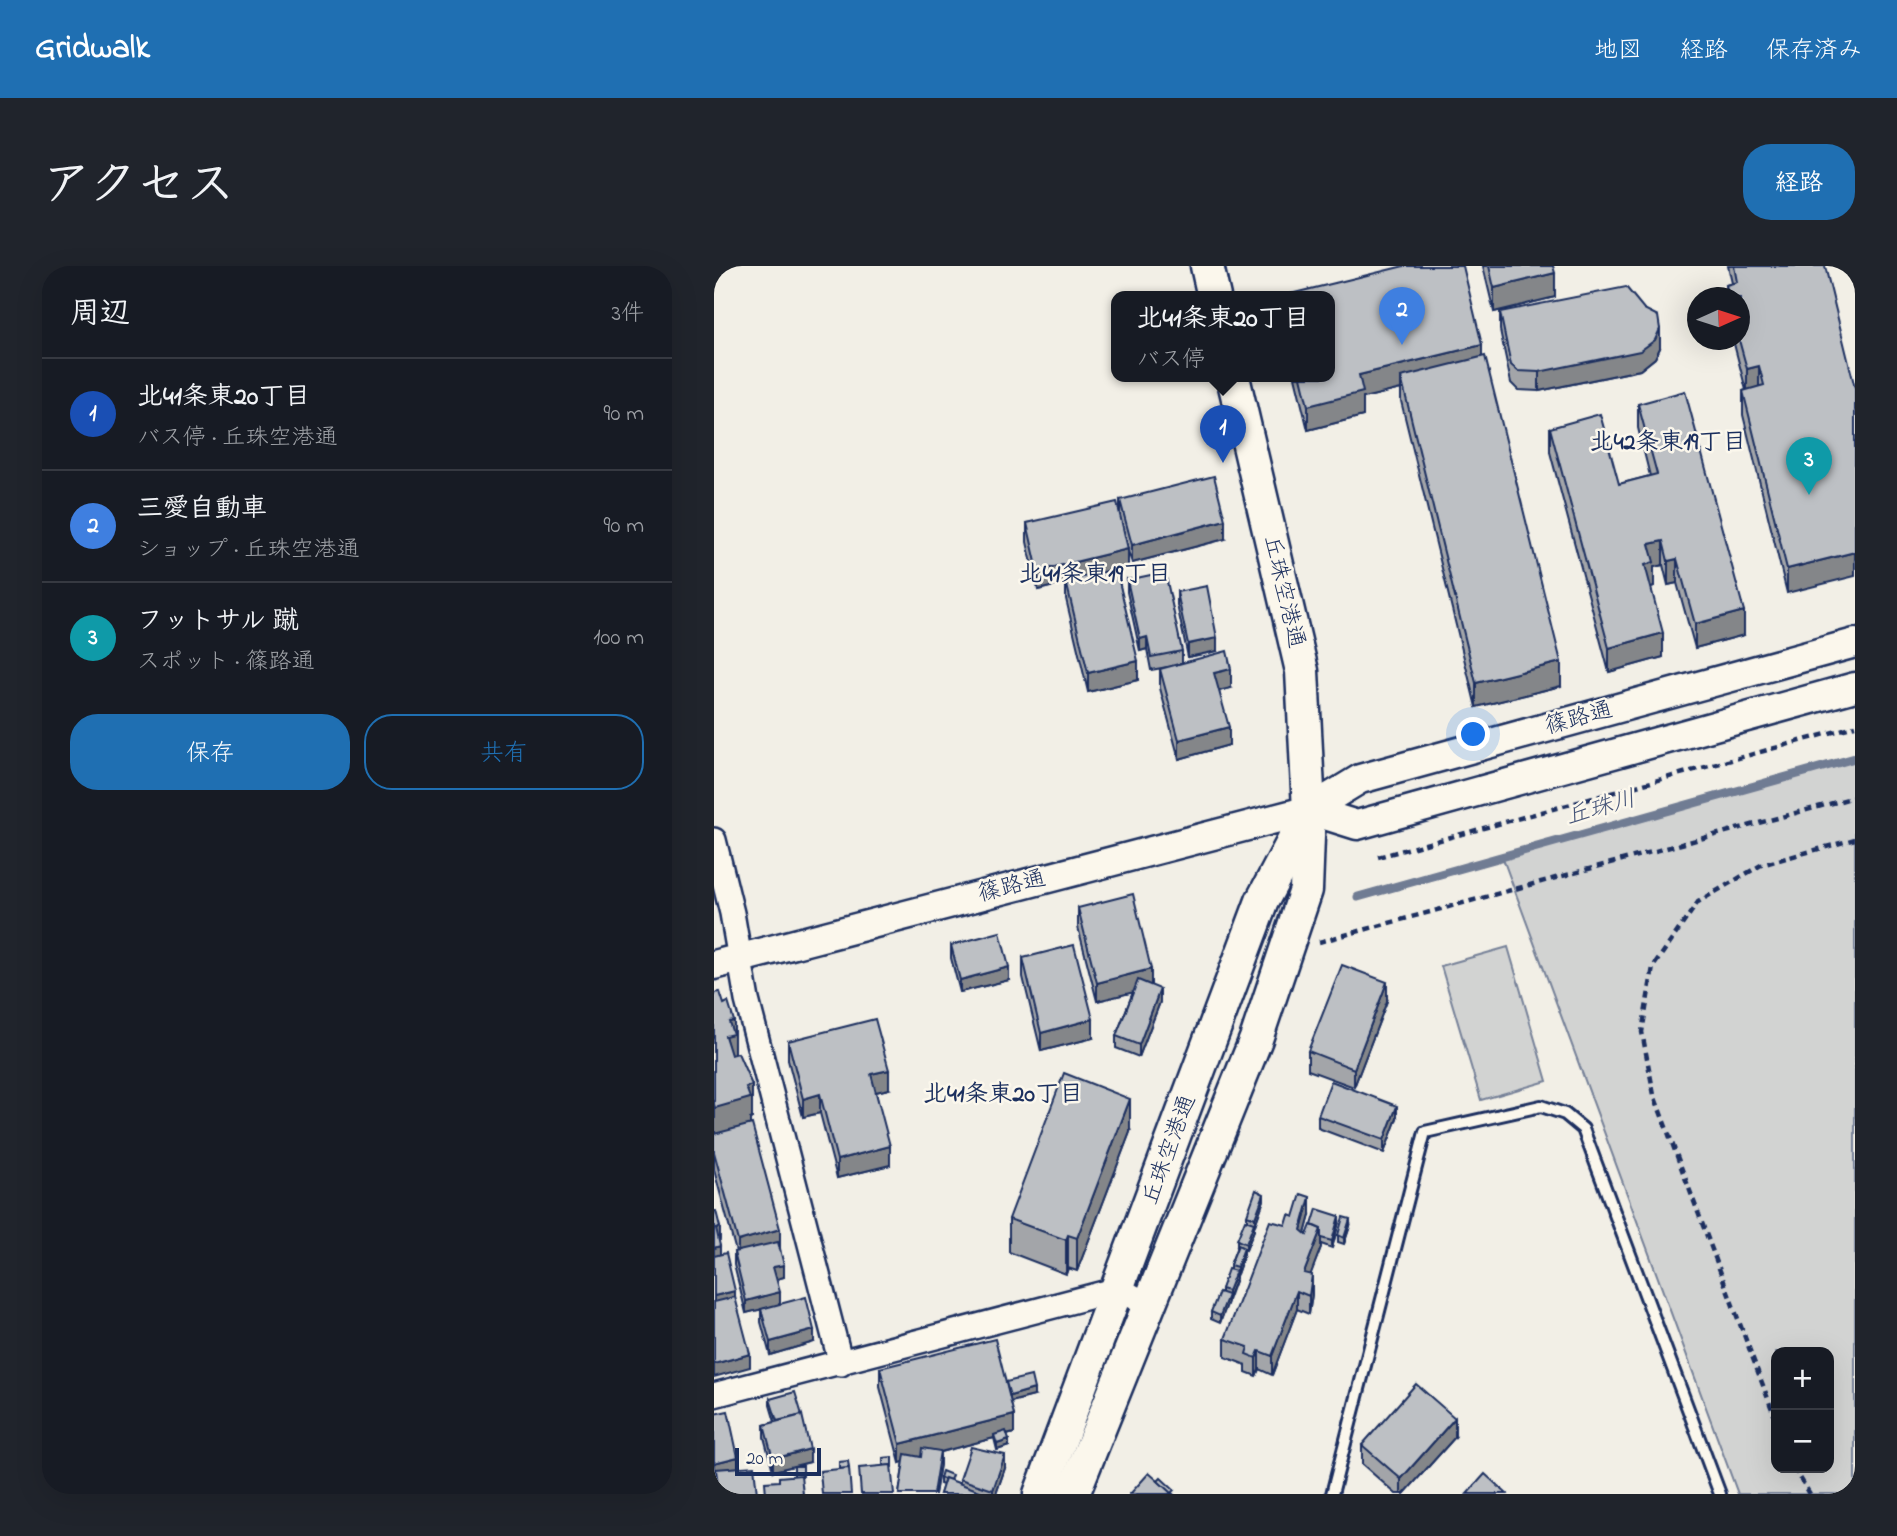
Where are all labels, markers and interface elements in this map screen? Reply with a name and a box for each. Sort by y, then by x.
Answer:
text: Gridwalk [35,25,150,73]
text: 地図 [1594,34,1642,69]
text: 経路 [1680,34,1728,69]
text: 保存済み [1766,34,1862,69]
button: 経路 [1743,144,1855,220]
text: アクセス [42,151,235,223]
pin: 2 [1379,287,1425,345]
north arrow [1687,287,1750,350]
popup [1111,291,1335,382]
text: 周辺 [70,293,130,337]
text: 3件 [612,298,644,331]
text: 北41条東20丁目 [1136,301,1310,339]
text: バス停 [1136,344,1205,377]
text: 北41条東20丁目 [137,379,310,417]
text: 1 [89,398,97,431]
text: 90 m [604,398,644,431]
pin: 1 [1200,405,1246,463]
text: バス停 · 丘珠空港通 [137,422,337,455]
district label: 北42条東19丁目 [1590,426,1746,461]
pin: 3 [1786,437,1832,495]
text: 三愛自動車 [137,491,267,529]
text: 2 [87,510,99,543]
text: 90 m [604,510,644,543]
street label: 丘珠空港通 [1254,532,1312,652]
text: ショップ · 丘珠空港通 [137,534,359,567]
district label: 北41条東19丁目 [1019,558,1171,593]
text: フットサル 蹴 [137,603,298,641]
text: 3 [88,622,98,655]
text: 100 m [593,622,644,655]
text: スポット · 篠路通 [137,646,314,679]
street label: 篠路通 [1541,694,1617,744]
button: 保存 [70,714,350,790]
button: 共有 [364,714,644,790]
your location [1456,717,1490,751]
water label: 丘珠川 [1562,782,1640,836]
street label: 篠路通 [975,863,1049,911]
district label: 北41条東20丁目 [923,1078,1083,1113]
street label: 丘珠空港通 [1135,1090,1205,1210]
map controls [1771,1347,1834,1473]
button: + [1771,1347,1834,1410]
button: − [1771,1410,1834,1473]
scale bar [735,1445,821,1477]
text: 20 m [746,1446,783,1473]

